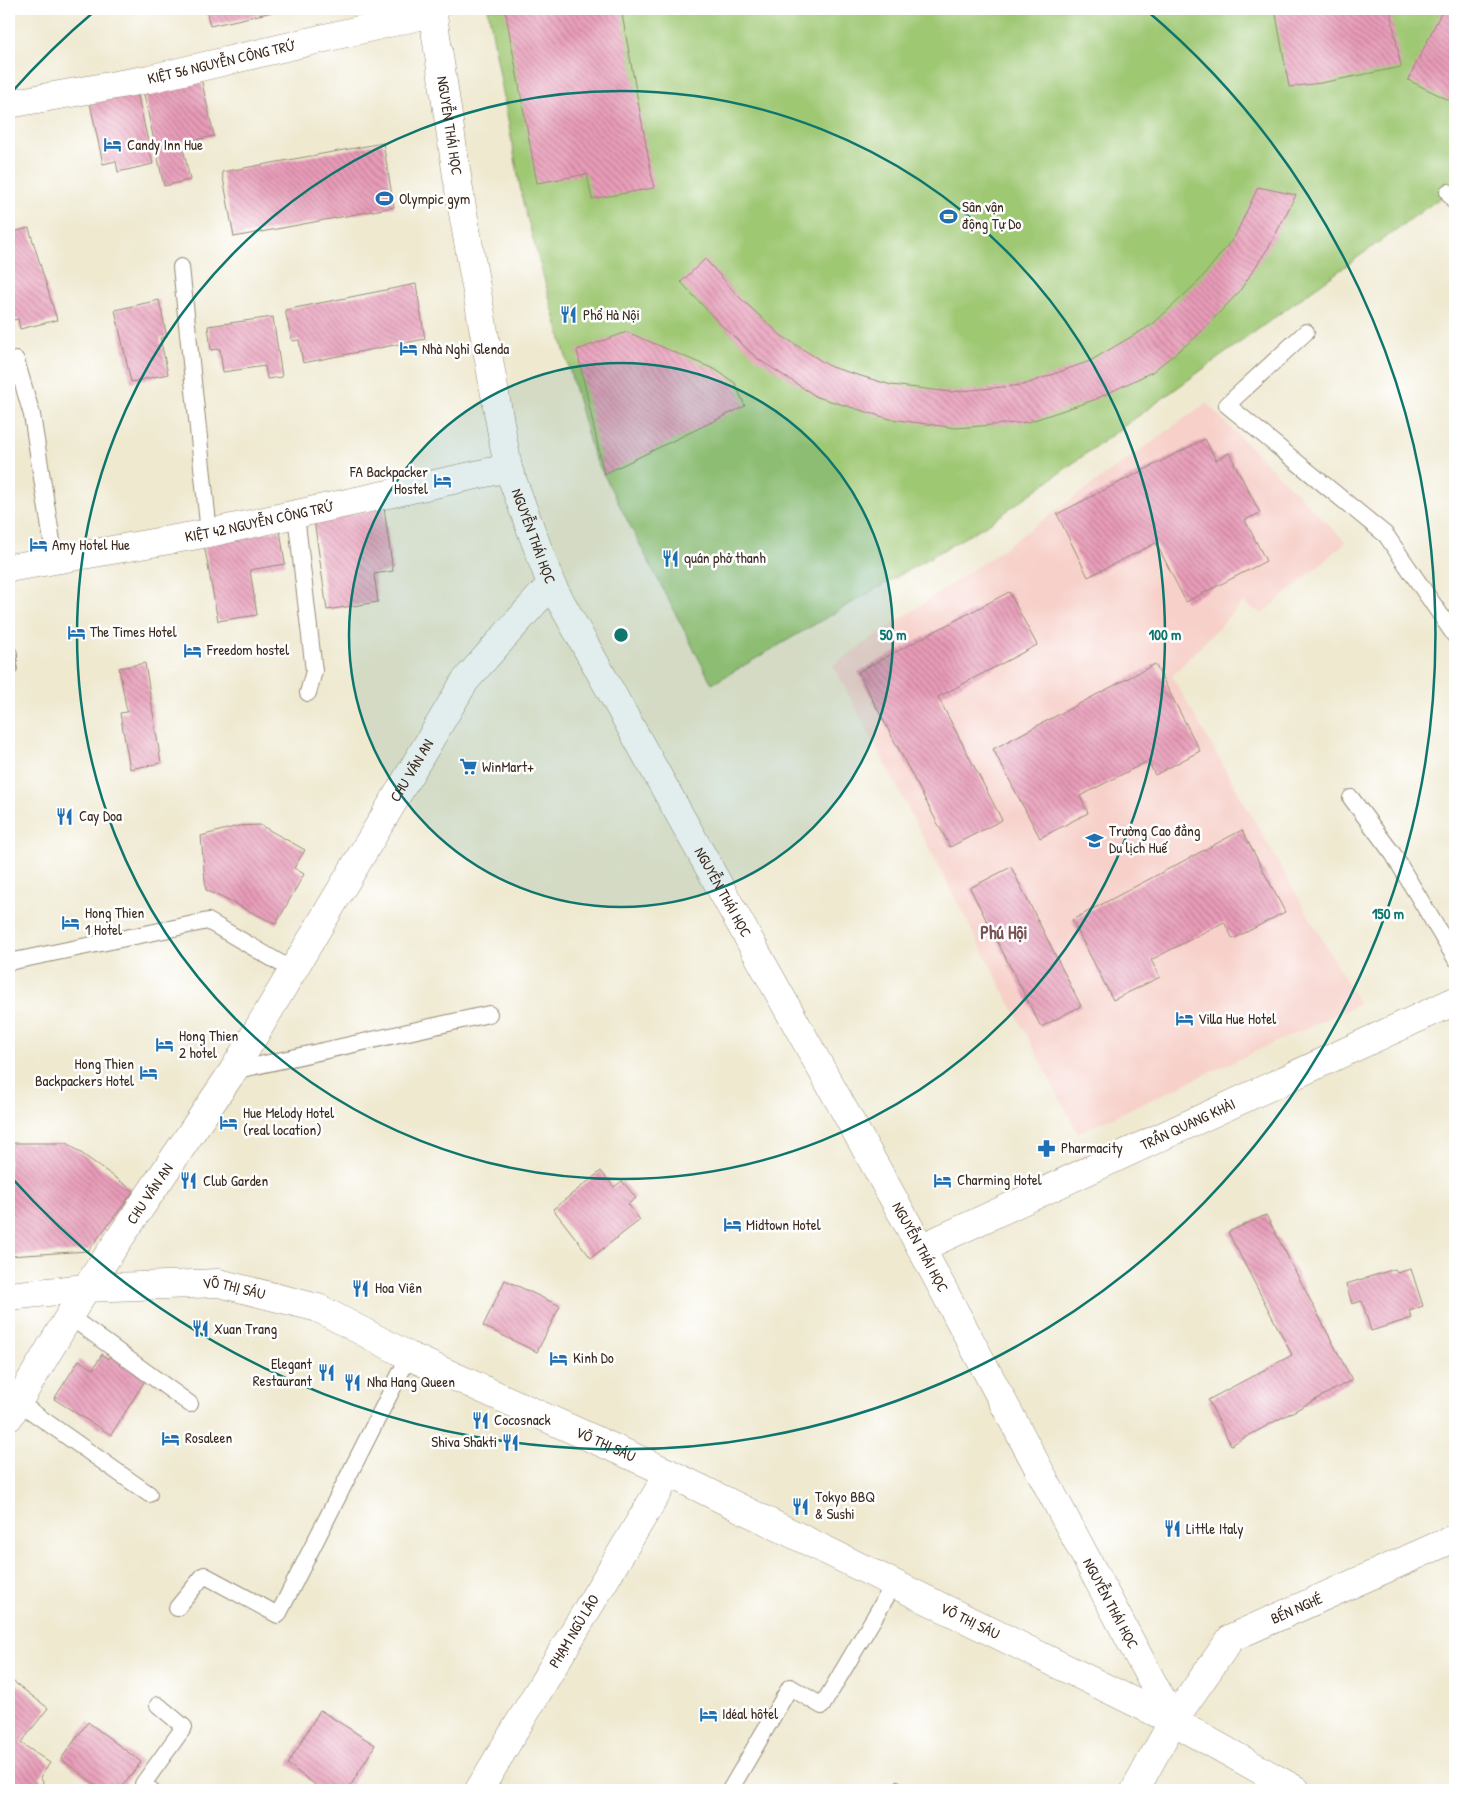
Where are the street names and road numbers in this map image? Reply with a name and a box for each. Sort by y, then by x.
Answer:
street label: KIỆT 56 NGUYỄN CÔNG TRỨ [145,34,298,89]
street label: NGUYỄN THÁI HỌC [432,75,468,177]
street label: NGUYỄN THÁI HỌC [506,485,561,587]
street label: KIỆT 42 NGUYỄN CÔNG TRỨ [183,495,336,547]
street label: CHU VĂN AN [385,735,438,805]
street label: NGUYỄN THÁI HỌC [690,843,757,941]
street label: TRẦN QUANG KHẢI [1137,1093,1239,1155]
street label: CHU VĂN AN [121,1159,178,1228]
street label: NGUYỄN THÁI HỌC [887,1198,954,1296]
street label: VÕ THỊ SÁU [202,1272,268,1304]
street label: VÕ THỊ SÁU [572,1421,639,1467]
street label: NGUYỄN THÁI HỌC [1078,1554,1144,1652]
street label: BẾN NGHÉ [1267,1587,1326,1629]
street label: PHẠM NGŨ LÃO [544,1590,604,1672]
street label: VÕ THỊ SÁU [937,1597,1003,1644]

